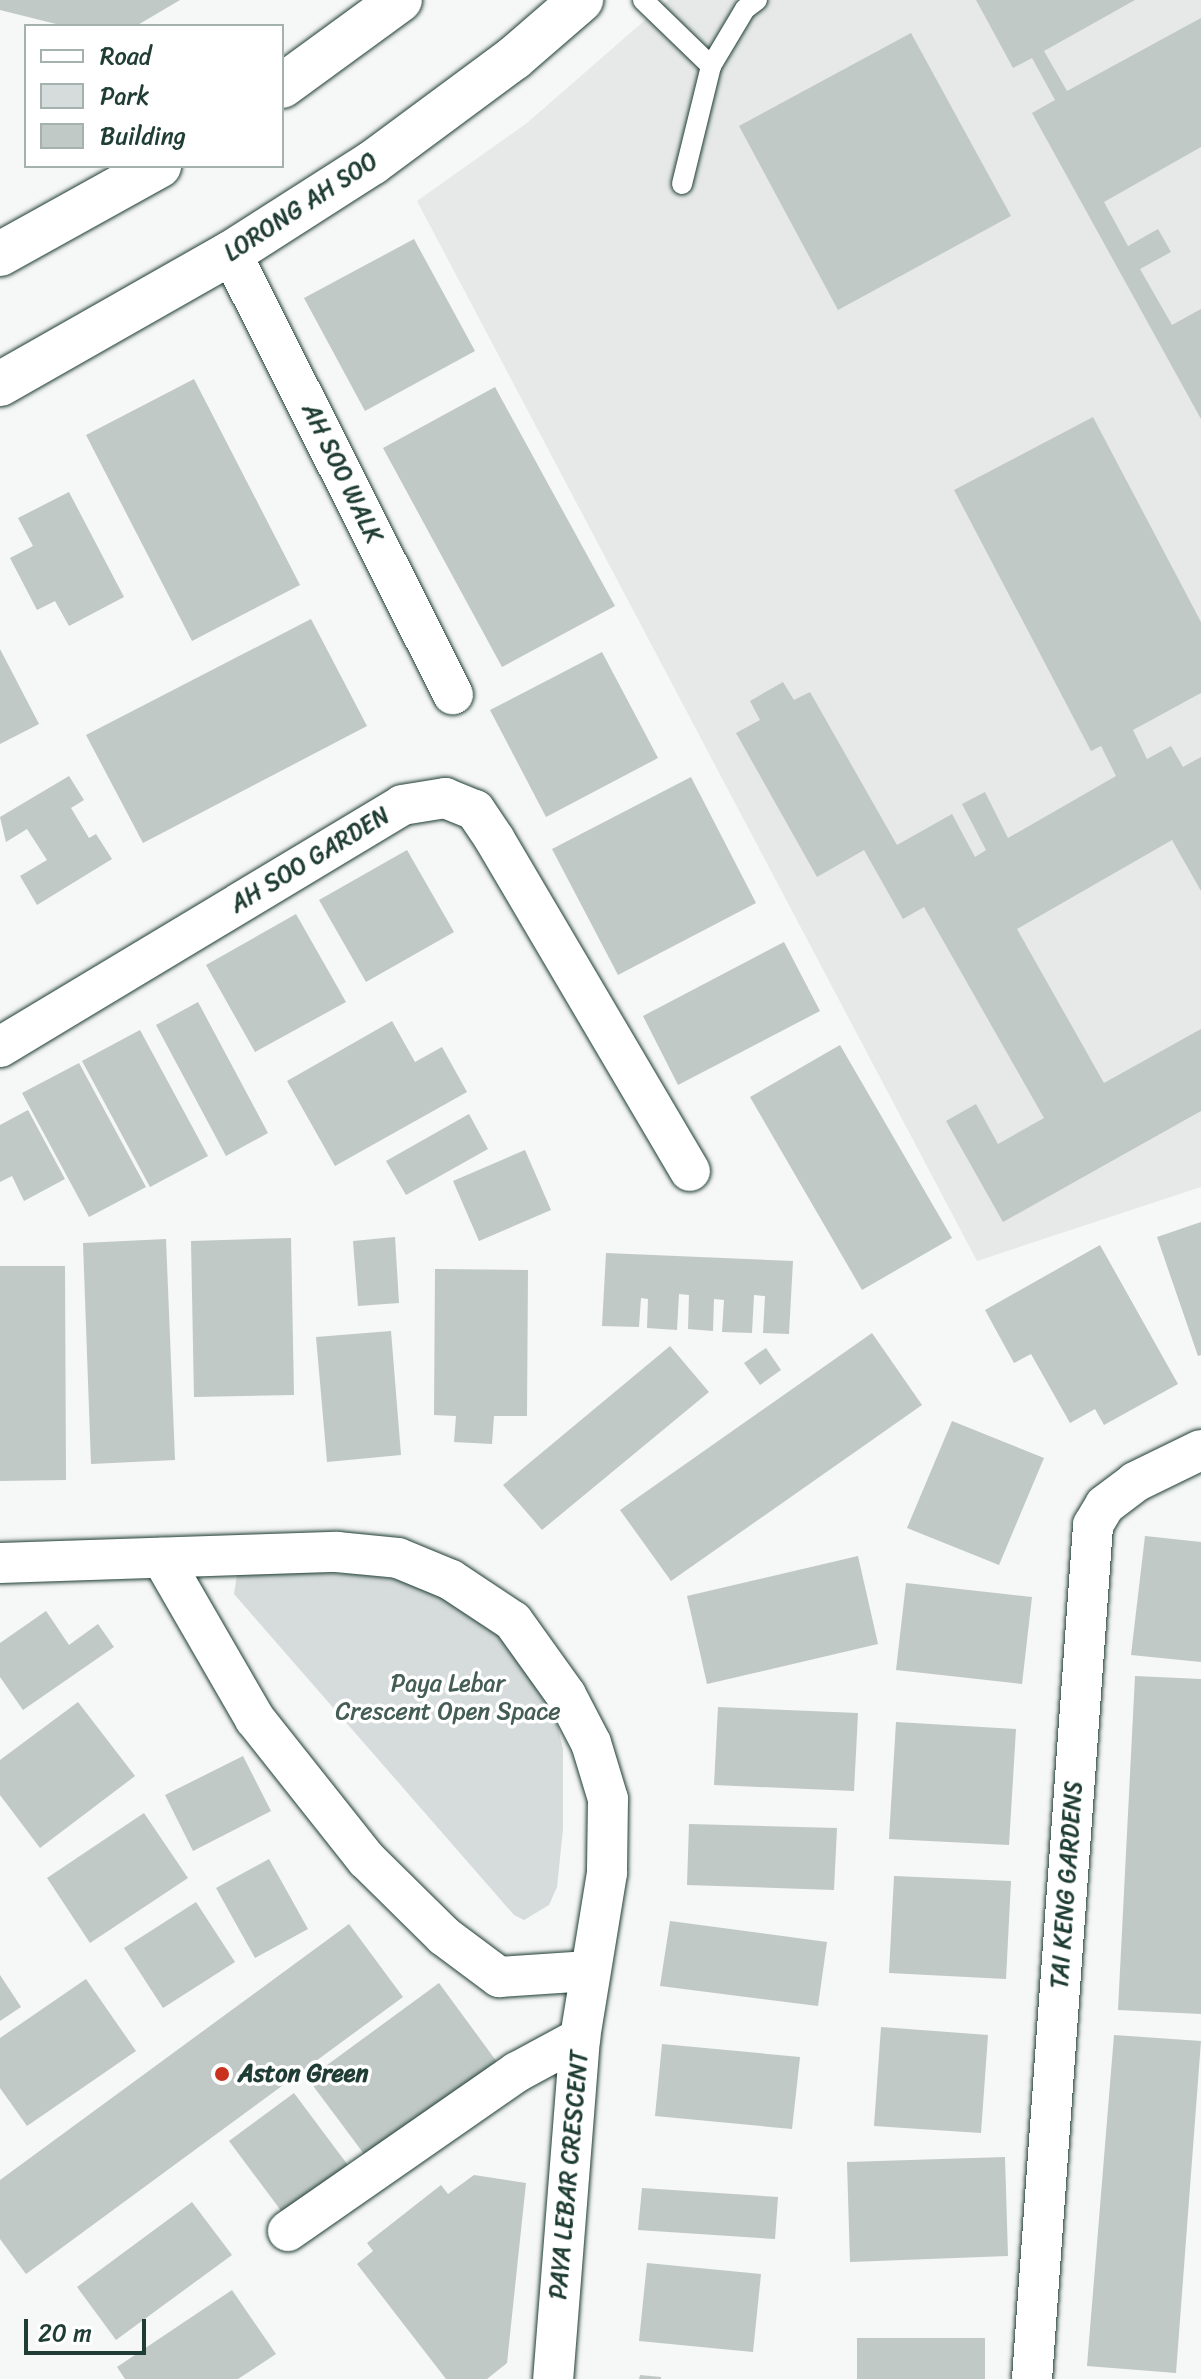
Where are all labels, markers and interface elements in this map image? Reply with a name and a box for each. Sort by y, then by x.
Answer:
legend [24,24,284,168]
text: Road [100,35,151,77]
text: Park [100,75,149,117]
text: Building [100,115,186,157]
street label: LORONG AH SOO [218,146,384,268]
street label: AH SOO WALK [296,400,388,546]
street label: AH SOO GARDEN [225,801,395,919]
park label: Paya Lebar Crescent Open Space [335,1670,561,1726]
street label: TAI KENG GARDENS [1045,1779,1089,1991]
street label: PAYA LEBAR CRESCENT [544,2050,594,2300]
place label: Aston Green [238,2060,369,2088]
marker: Aston Green [213,2065,231,2083]
scale bar [28,2303,150,2353]
text: 20 m [38,2312,92,2354]

